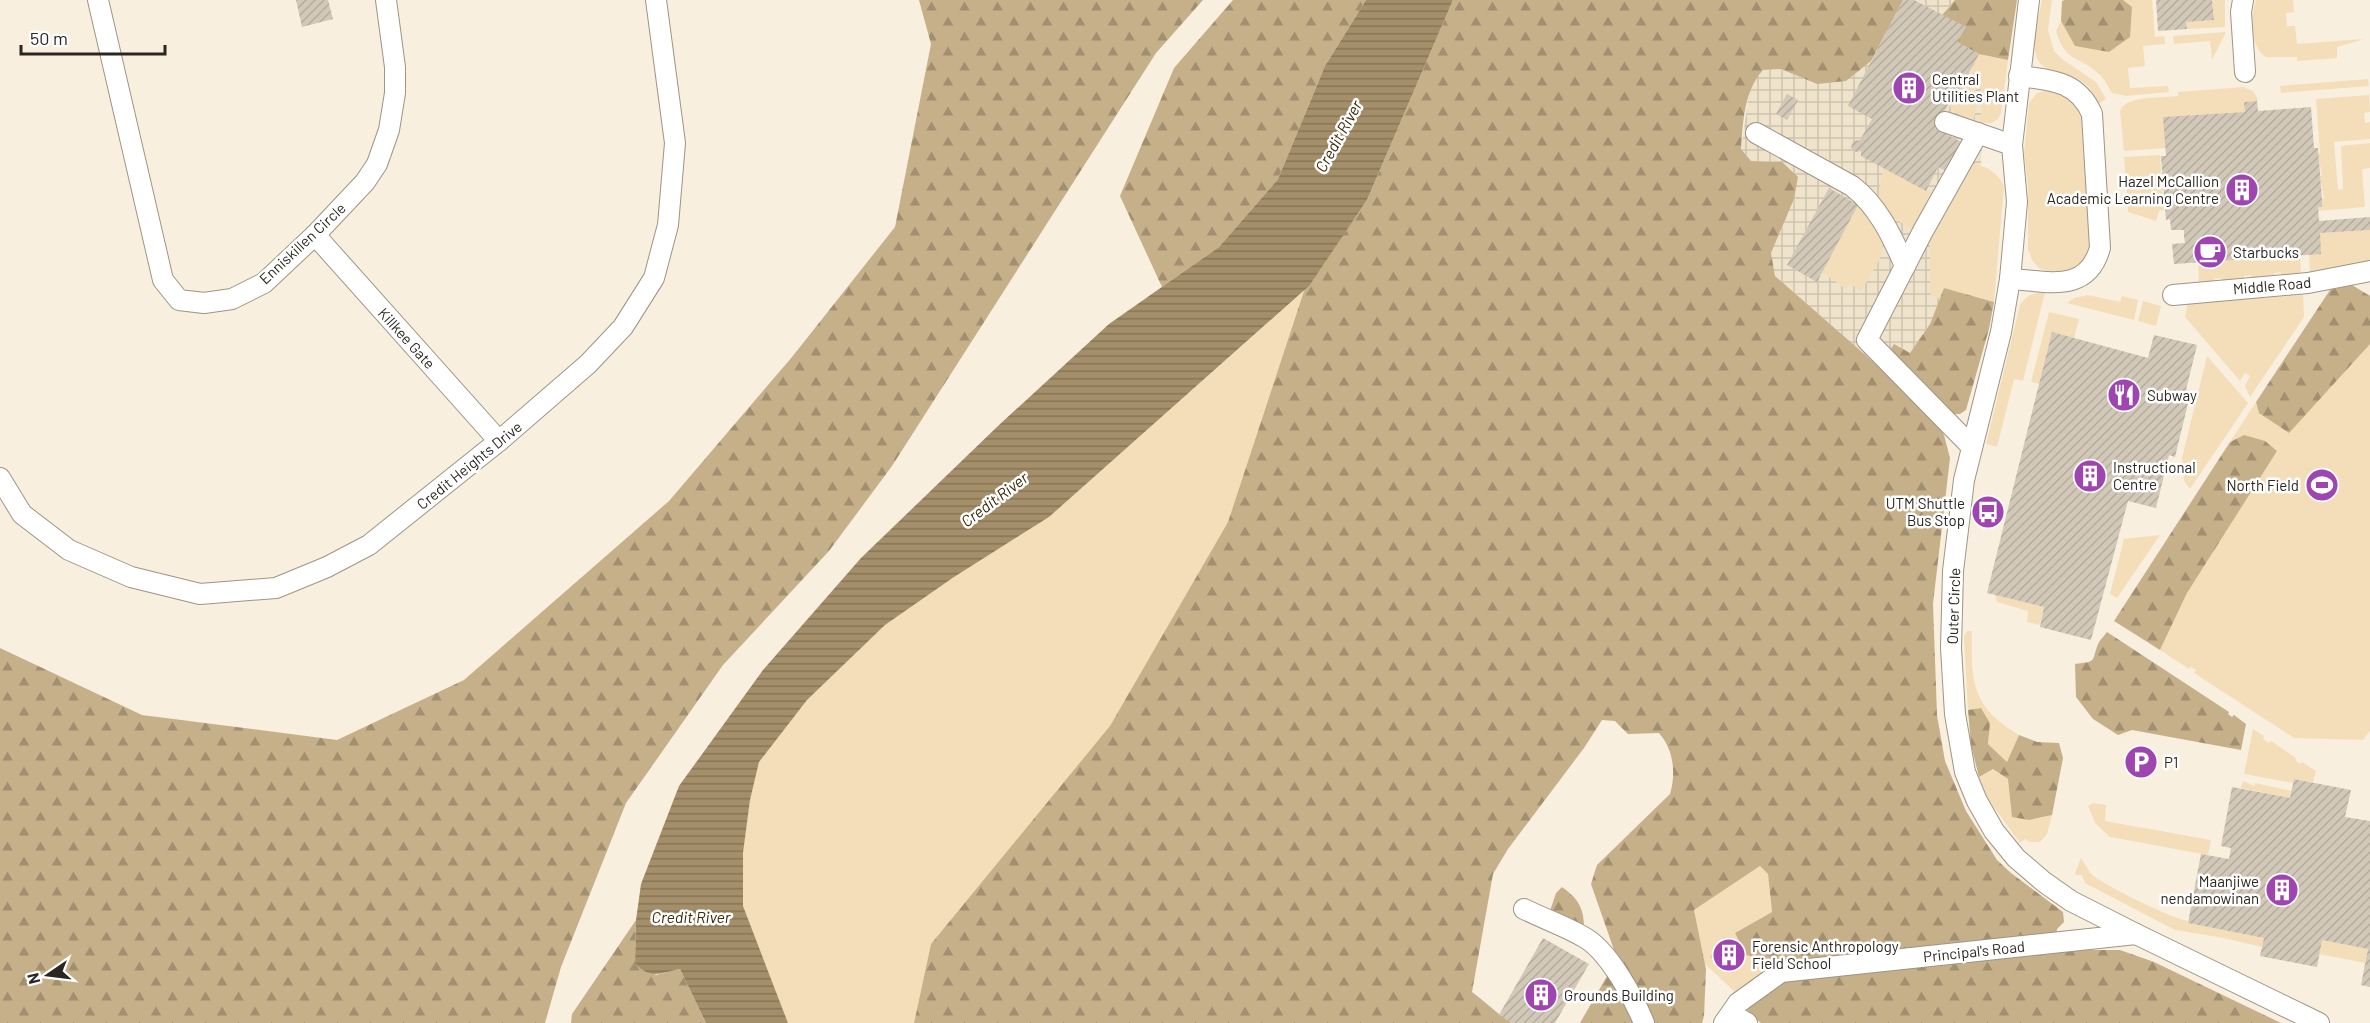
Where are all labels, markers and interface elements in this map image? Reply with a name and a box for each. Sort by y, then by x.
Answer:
scale bar [21,18,165,56]
text: 50 m [30,27,68,49]
building icon: Central Utilities Plant [1891,70,1927,106]
place label: Central Utilities Plant [1932,70,2019,105]
water label: Credit River [1311,96,1366,175]
place label: Hazel McCallion Academic Learning Centre [2047,172,2219,207]
building icon: Hazel McCallion Academic Learning Centre [2224,172,2260,208]
street label: Enniskillen Circle [255,199,349,287]
cafe icon: Starbucks [2192,234,2228,270]
place label: Starbucks [2233,243,2299,261]
street label: Middle Road [2232,273,2312,297]
street label: Killkee Gate [375,304,439,372]
restaurant icon: Subway [2106,377,2142,413]
place label: Subway [2147,386,2197,404]
street label: Credit Heights Drive [413,417,525,513]
building icon: Instructional Centre [2072,458,2108,494]
place label: Instructional Centre [2113,458,2196,493]
water label: Credit River [957,467,1032,530]
sports icon: North Field [2304,467,2340,503]
place label: North Field [2226,476,2299,494]
place label: UTM Shuttle Bus Stop [1886,494,1965,529]
bus stop icon: UTM Shuttle Bus Stop [1970,494,2006,530]
street label: Outer Circle [1943,567,1963,645]
parking icon: P1 [2123,744,2159,780]
place label: P1 [2164,753,2178,771]
place label: Maanjiwe nendamowinan [2161,872,2259,907]
building icon: Maanjiwe nendamowinan [2264,872,2300,908]
water label: Credit River [652,907,732,926]
building icon: Forensic Anthropology Field School [1711,937,1747,973]
place label: Forensic Anthropology Field School [1752,937,1899,972]
street label: Principal's Road [1922,937,2026,965]
north arrow [18,945,78,1005]
text: N [22,971,43,986]
building icon: Grounds Building [1523,977,1559,1013]
place label: Grounds Building [1564,986,1674,1004]

